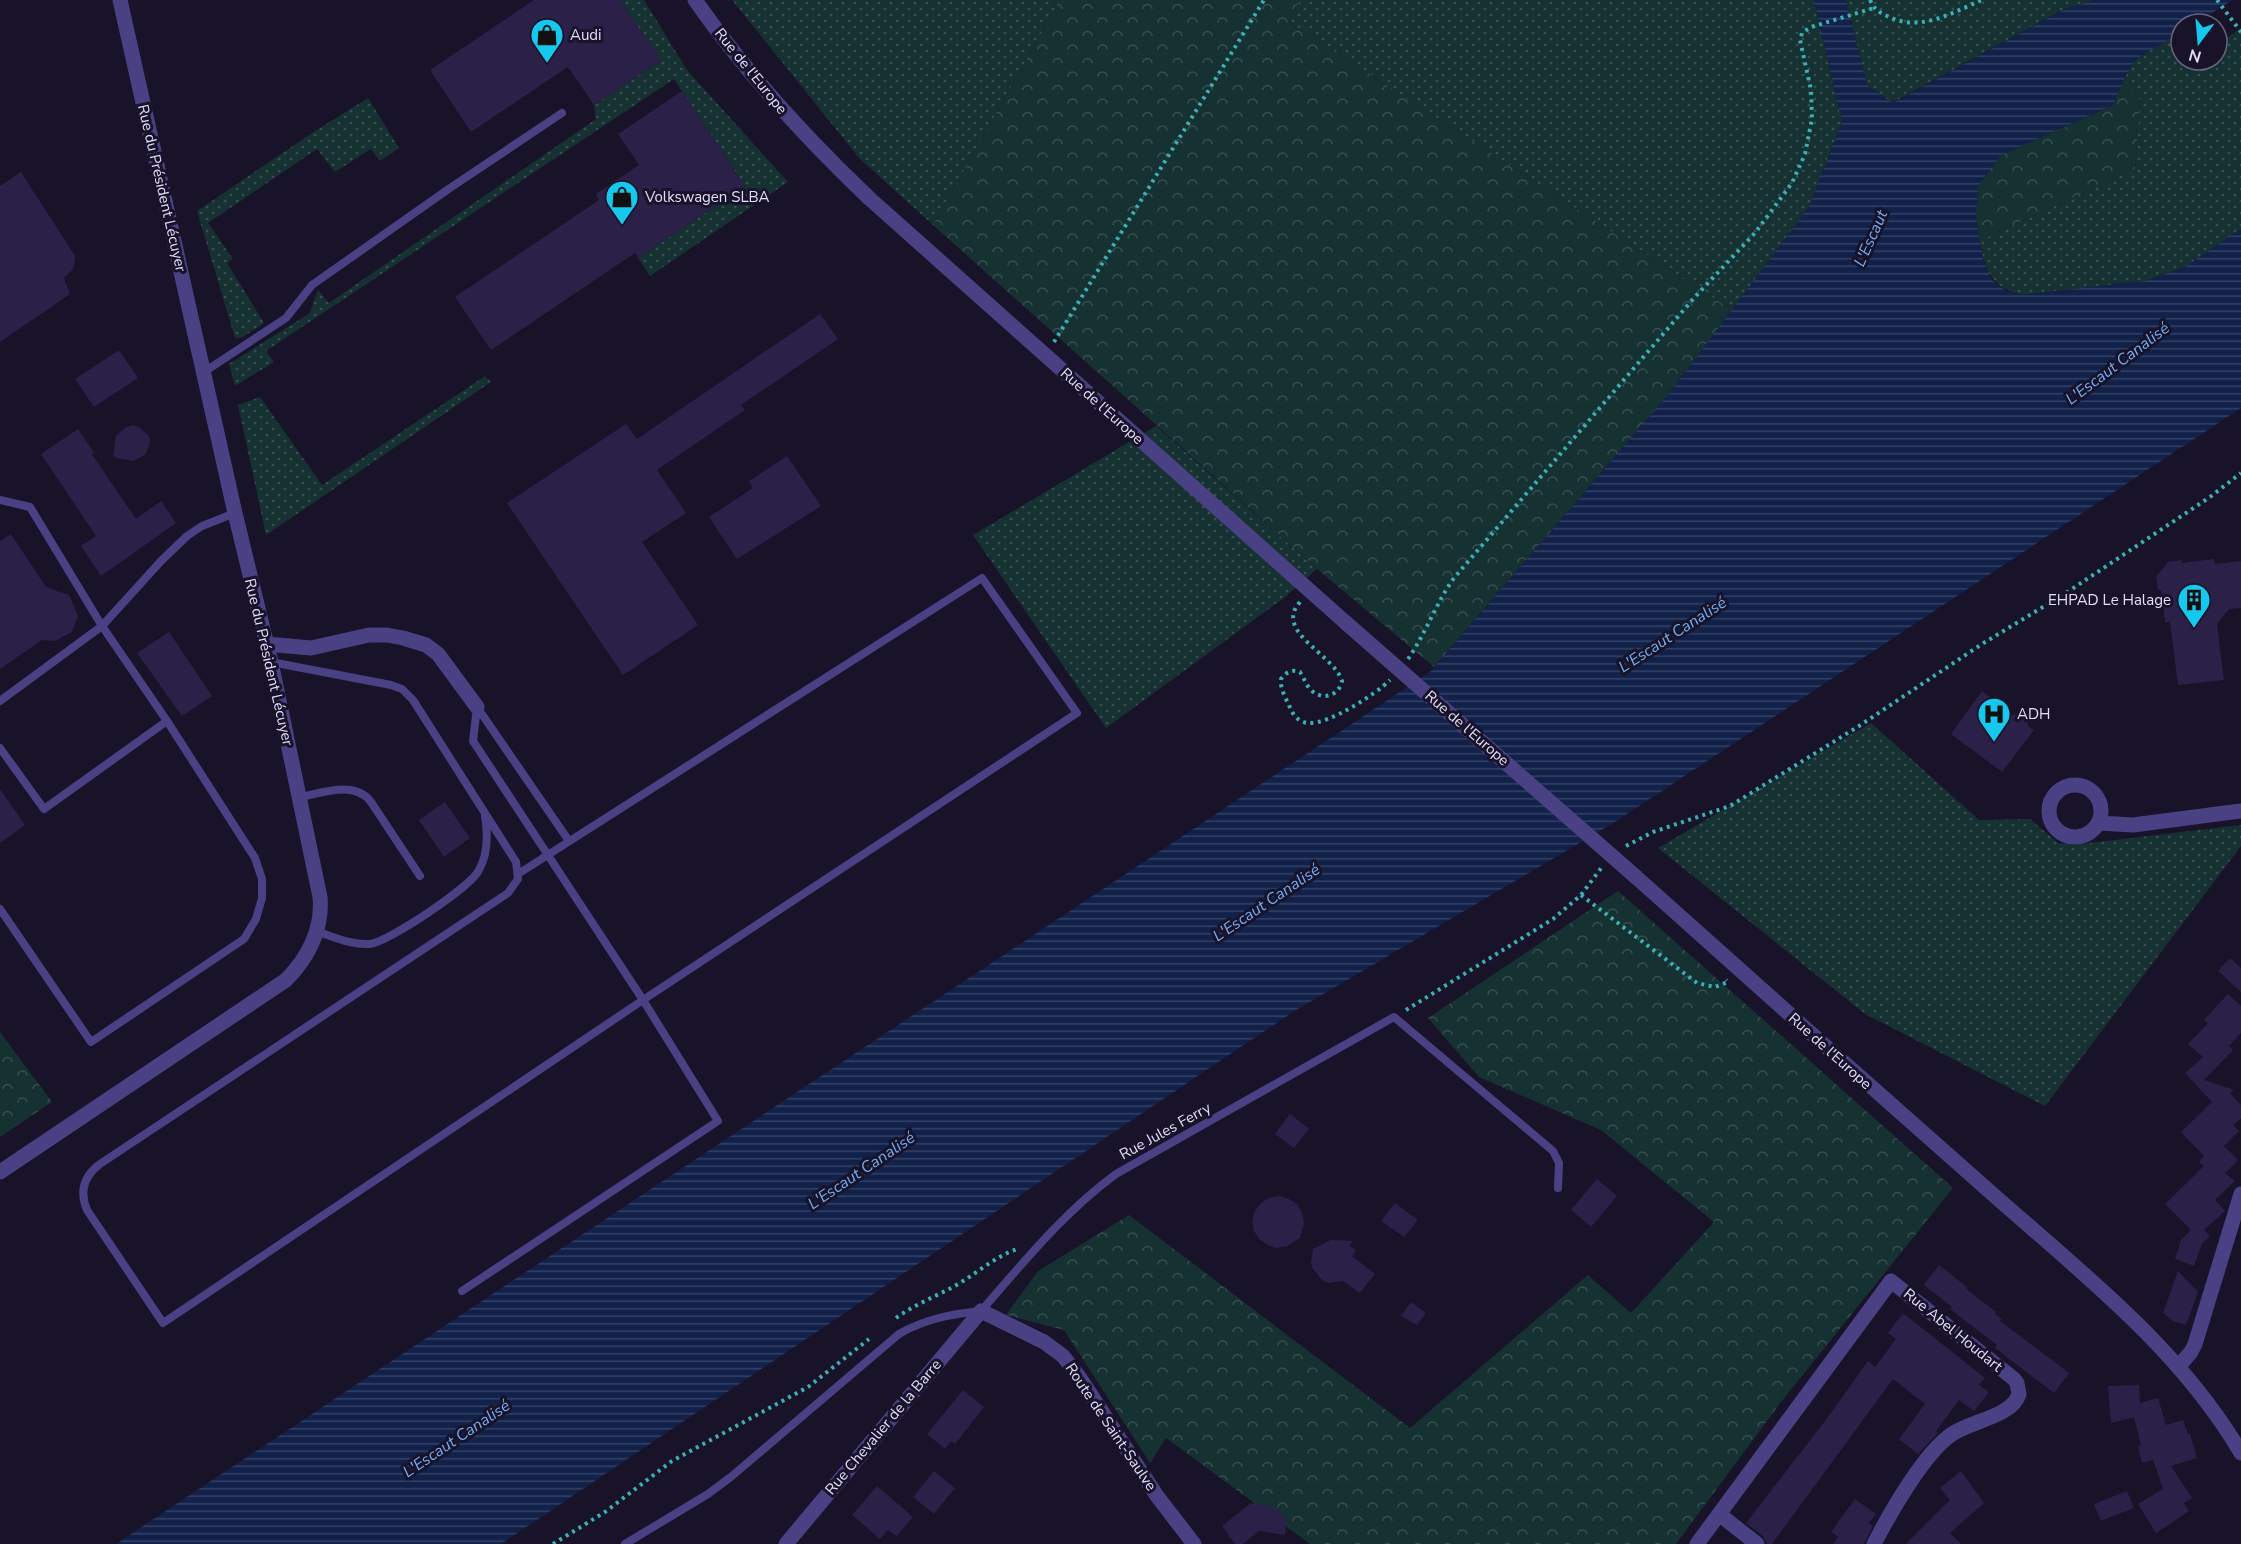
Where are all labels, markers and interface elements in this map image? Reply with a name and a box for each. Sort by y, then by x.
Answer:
north arrow [2169,12,2229,72]
shop icon: Audi [529,17,565,64]
street label: Rue de l'Europe [710,24,792,118]
place label: Audi [570,25,602,45]
text: N [2186,43,2204,68]
street label: Rue du Président Lécuyer [133,102,191,274]
shop icon: Volkswagen SLBA [604,179,640,226]
place label: Volkswagen SLBA [644,187,770,207]
water label: L'Escaut [1849,206,1893,270]
water label: L'Escaut Canalisé [2061,317,2174,410]
street label: Rue de l'Europe [1056,363,1148,449]
street label: Rue du Président Lécuyer [240,576,298,748]
building icon: EHPAD Le Halage [2176,582,2212,629]
place label: EHPAD Le Halage [2048,590,2171,610]
water label: L'Escaut Canalisé [1614,591,1731,678]
street label: Rue de l'Europe [1421,686,1513,770]
hospital icon: ADH [1976,696,2012,743]
place label: ADH [2017,704,2050,724]
water label: L'Escaut Canalisé [1209,859,1325,947]
street label: Rue de l'Europe [1784,1008,1876,1094]
street label: Rue Jules Ferry [1116,1097,1215,1164]
water label: L'Escaut Canalisé [804,1127,920,1215]
street label: Rue Abel Houdart [1899,1284,2007,1377]
street label: Rue Chevalier de la Barre [820,1355,946,1499]
street label: Route de Saint-Saulve [1061,1359,1161,1495]
water label: L'Escaut Canalisé [399,1395,515,1483]

